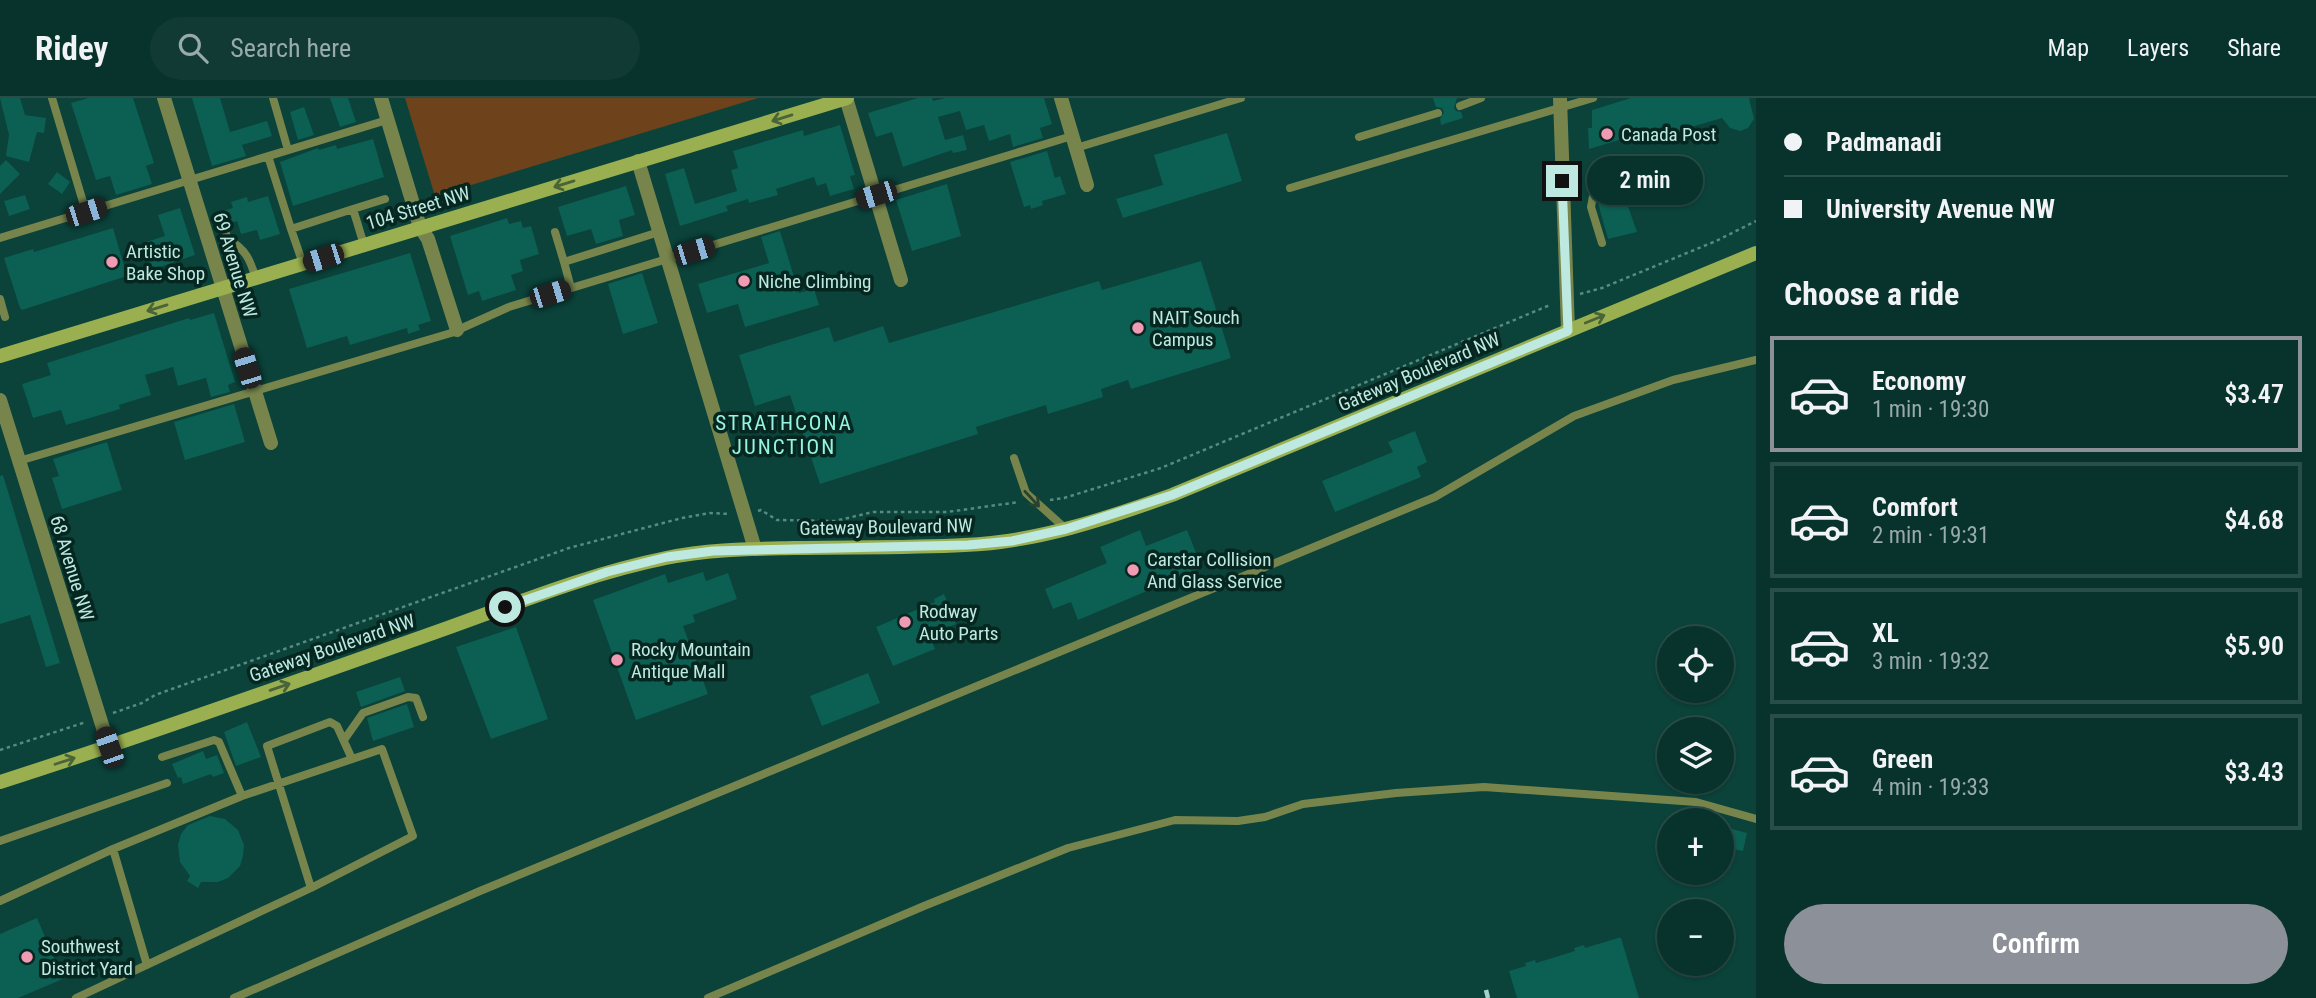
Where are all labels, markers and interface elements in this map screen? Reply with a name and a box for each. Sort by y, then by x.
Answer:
search box [150,17,640,80]
text: Ridey [35,29,108,68]
icon: search [174,29,212,67]
text: Search here [230,33,351,63]
text: Map [2048,34,2089,62]
text: Layers [2127,34,2189,62]
text: Share [2227,34,2281,62]
one-way arrow [771,112,793,125]
place label: Canada Post [1621,123,1716,146]
marker: Canada Post [1599,126,1615,142]
text: Padmanadi [1826,127,1942,157]
callout: 2 min [1586,156,1702,206]
route end [1546,165,1578,197]
text: 2 min [1620,167,1670,194]
one-way arrow [554,178,576,191]
car [853,179,900,211]
street label: 104 Street NW [363,181,473,235]
text: University Avenue NW [1826,194,2055,224]
car [63,196,110,228]
street label: 69 Avenue NW [208,210,262,320]
car [671,235,718,267]
place label: Artistic Bake Shop [126,240,205,285]
car [300,242,347,274]
marker: Artistic Bake Shop [104,254,120,270]
place label: Niche Climbing [758,270,871,293]
marker: Niche Climbing [736,273,752,289]
text: Choose a ride [1784,275,1959,313]
car [527,278,574,310]
one-way arrow [146,303,168,316]
place label: NAIT Souch Campus [1152,306,1240,351]
one-way arrow [1584,312,1606,325]
marker: NAIT Souch Campus [1130,320,1146,336]
street label: Gateway Boulevard NW [1335,328,1503,416]
car [231,345,264,391]
icon: car [1788,363,1851,426]
text: Economy [1872,366,1966,396]
text: $3.47 [2224,379,2284,409]
text: 1 min · 19:30 [1872,396,1989,423]
district label: STRATHCONA JUNCTION [715,411,853,459]
icon: car [1788,489,1851,552]
one-way arrow [1024,490,1041,507]
text: Comfort [1872,492,1958,522]
text: $4.68 [2224,505,2284,535]
street label: 68 Avenue NW [45,513,99,623]
street label: Gateway Boulevard NW [799,514,973,540]
text: 2 min · 19:31 [1872,522,1989,549]
place label: Carstar Collision And Glass Service [1147,548,1282,593]
marker: Carstar Collision And Glass Service [1125,562,1141,578]
route start [489,591,521,623]
place label: Rodway Auto Parts [919,600,998,645]
street label: Gateway Boulevard NW [246,609,418,687]
marker: Rodway Auto Parts [897,614,913,630]
icon: car [1788,615,1851,678]
text: XL [1872,618,1899,648]
map controls [1657,626,1734,976]
button: locate [1657,626,1734,703]
text: $5.90 [2224,631,2284,661]
place label: Rocky Mountain Antique Mall [631,638,751,683]
text: 3 min · 19:32 [1872,648,1989,675]
marker: Rocky Mountain Antique Mall [609,652,625,668]
one-way arrow [269,680,291,692]
button: layers [1657,717,1734,794]
car [93,724,126,770]
icon: car [1788,741,1851,804]
text: Green [1872,744,1933,774]
one-way arrow [54,754,76,767]
text: $3.43 [2224,757,2284,787]
text: 4 min · 19:33 [1872,774,1989,801]
button: + [1657,808,1734,885]
button: − [1657,899,1734,976]
button: Confirm [1784,904,2288,984]
place label: Southwest District Yard [41,935,133,980]
marker: Southwest District Yard [19,949,35,965]

